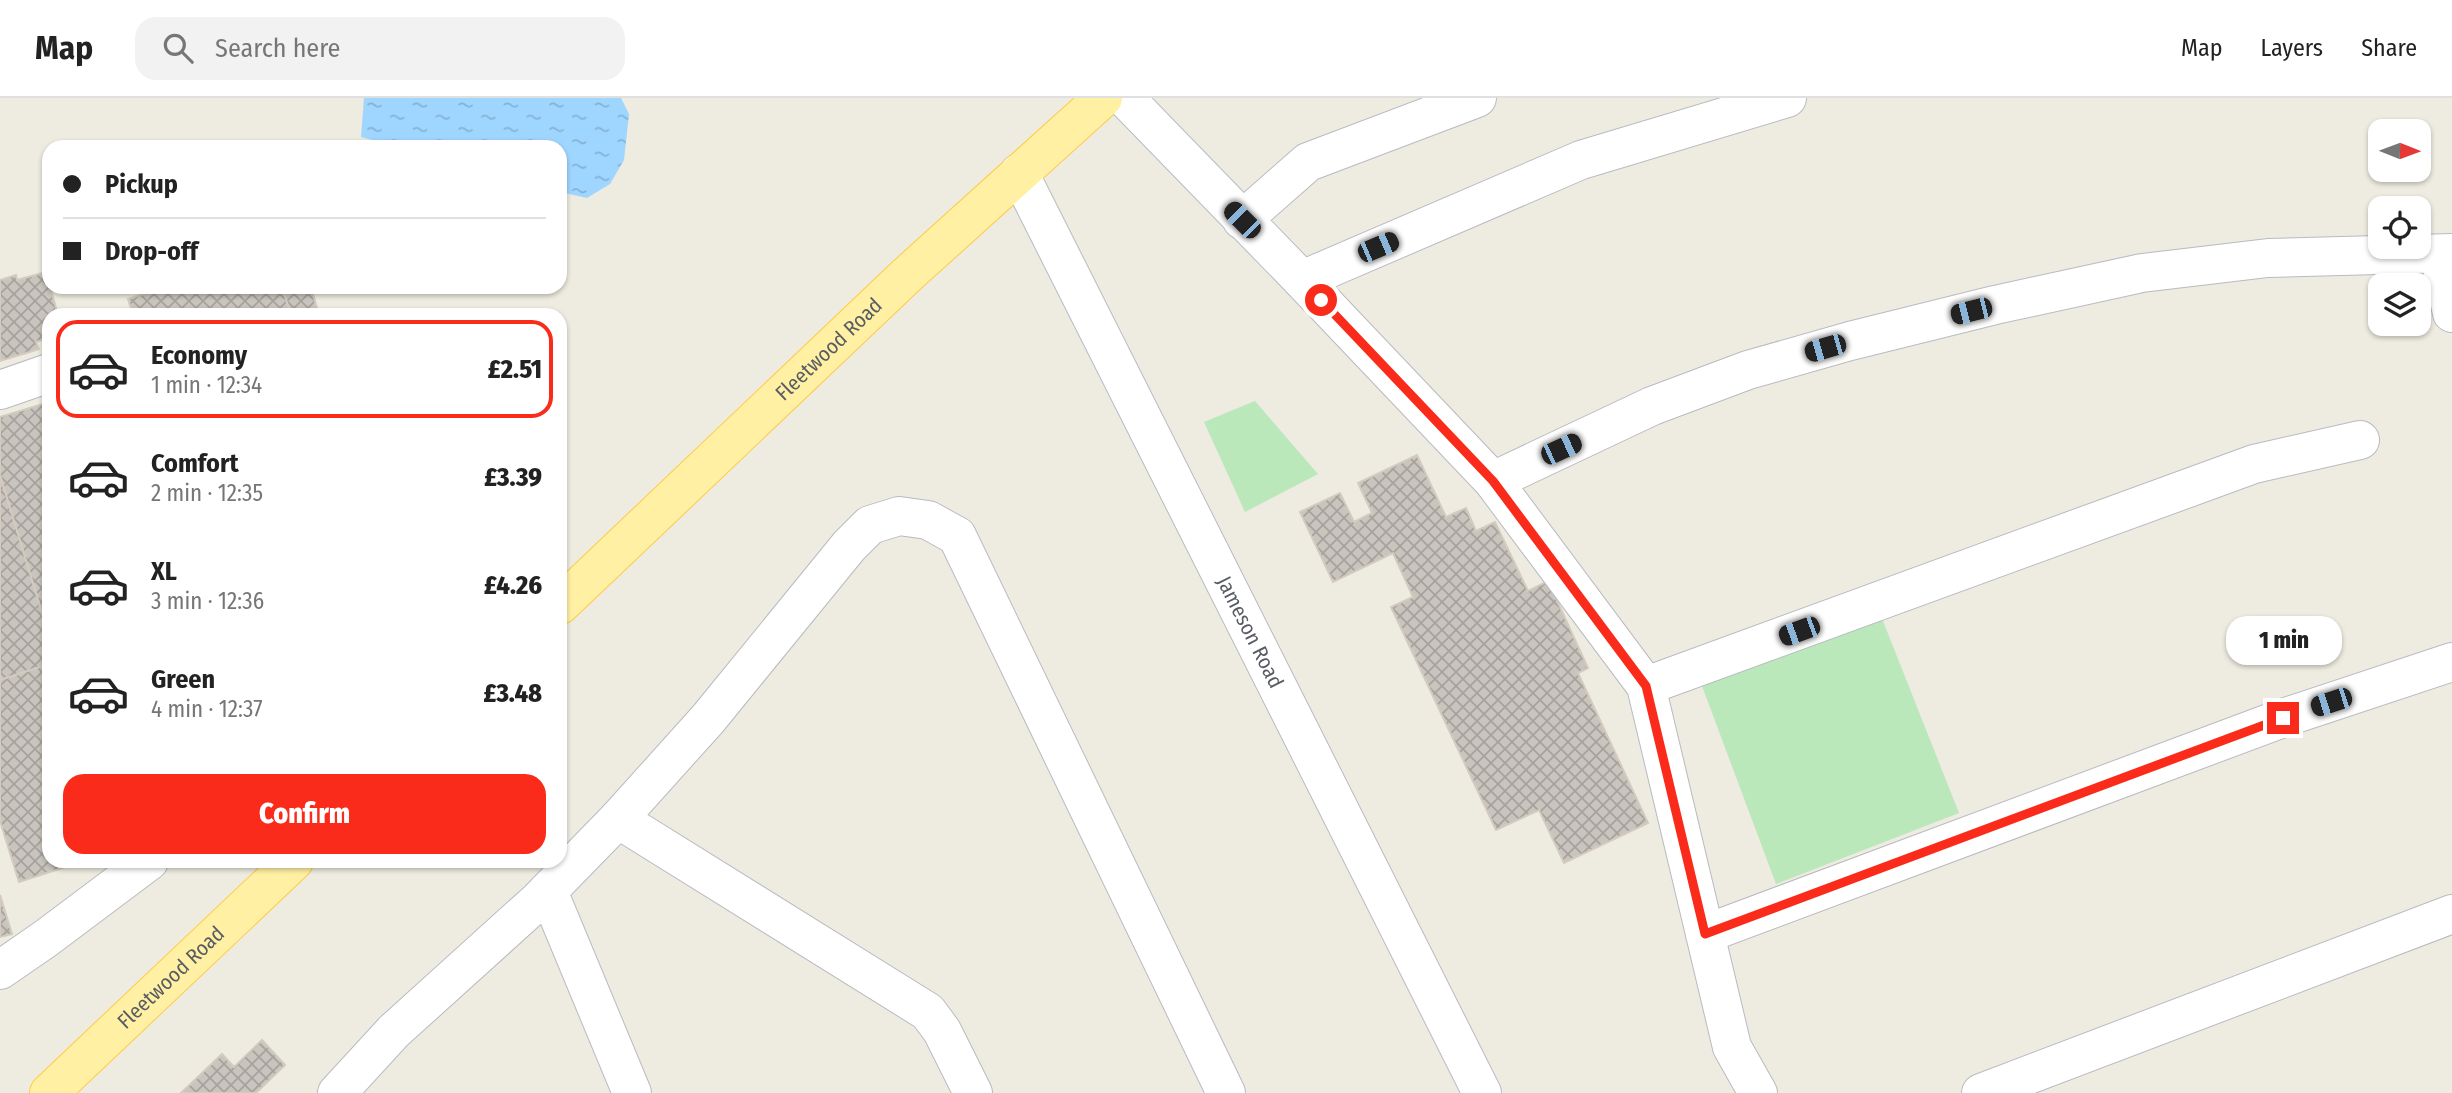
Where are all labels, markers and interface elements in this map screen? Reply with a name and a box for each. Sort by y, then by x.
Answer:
search box [135,17,625,80]
text: Map [35,28,93,68]
icon: search [159,29,197,67]
text: Search here [215,33,340,64]
text: Map [2181,34,2223,62]
text: Layers [2261,34,2323,62]
text: Share [2361,34,2417,62]
north arrow [2368,119,2431,182]
map controls [2368,119,2431,336]
text: Pickup [105,169,178,200]
button: locate [2368,196,2431,259]
car [1220,198,1265,242]
car [1355,229,1402,265]
text: Drop-off [105,236,198,267]
button: layers [2368,273,2431,336]
route start [1305,284,1337,316]
street label: Fleetwood Road [770,292,888,406]
car [1949,296,1994,326]
car [1802,332,1849,364]
icon: car [67,338,130,401]
text: Economy [151,340,247,371]
text: £2.51 [488,354,542,385]
text: 1 min · 12:34 [151,371,262,399]
car [1538,431,1585,467]
icon: car [67,446,130,509]
text: Comfort [151,448,239,479]
text: £3.39 [484,462,542,493]
text: 2 min · 12:35 [151,479,263,507]
icon: car [67,554,130,617]
text: XL [151,556,177,587]
text: £4.26 [484,570,542,601]
street label: Jameson Road [1211,572,1289,693]
text: 3 min · 12:36 [151,587,264,615]
car [1776,614,1823,648]
callout: 1 min [2225,616,2341,666]
text: 1 min [2259,626,2309,654]
icon: car [67,662,130,725]
text: Green [151,664,215,695]
text: £3.48 [483,678,542,709]
car [2308,686,2355,718]
text: 4 min · 12:37 [151,695,263,723]
route end [2267,702,2299,734]
button: Confirm [63,774,546,854]
street label: Fleetwood Road [112,921,230,1034]

